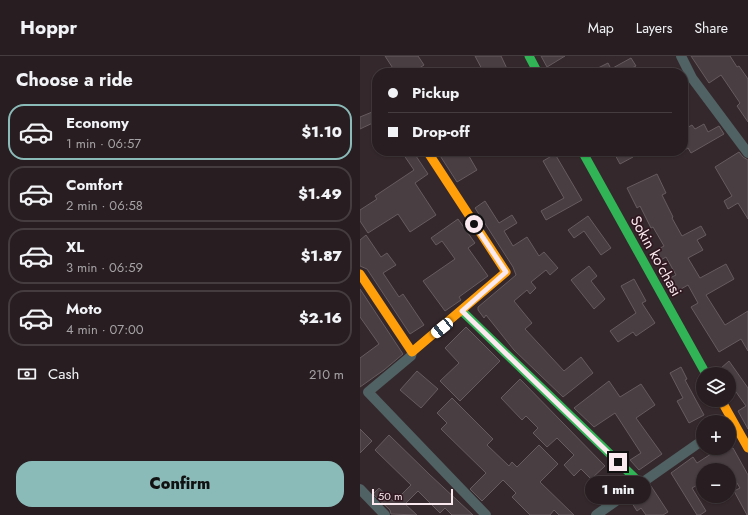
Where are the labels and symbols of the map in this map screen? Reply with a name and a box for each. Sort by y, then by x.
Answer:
street label: Sokin ko'chasi [625,212,687,300]
route start [465,215,483,233]
car [429,316,455,340]
route end [609,453,627,471]
callout: 1 min [585,476,651,504]
scale bar [372,487,453,506]

